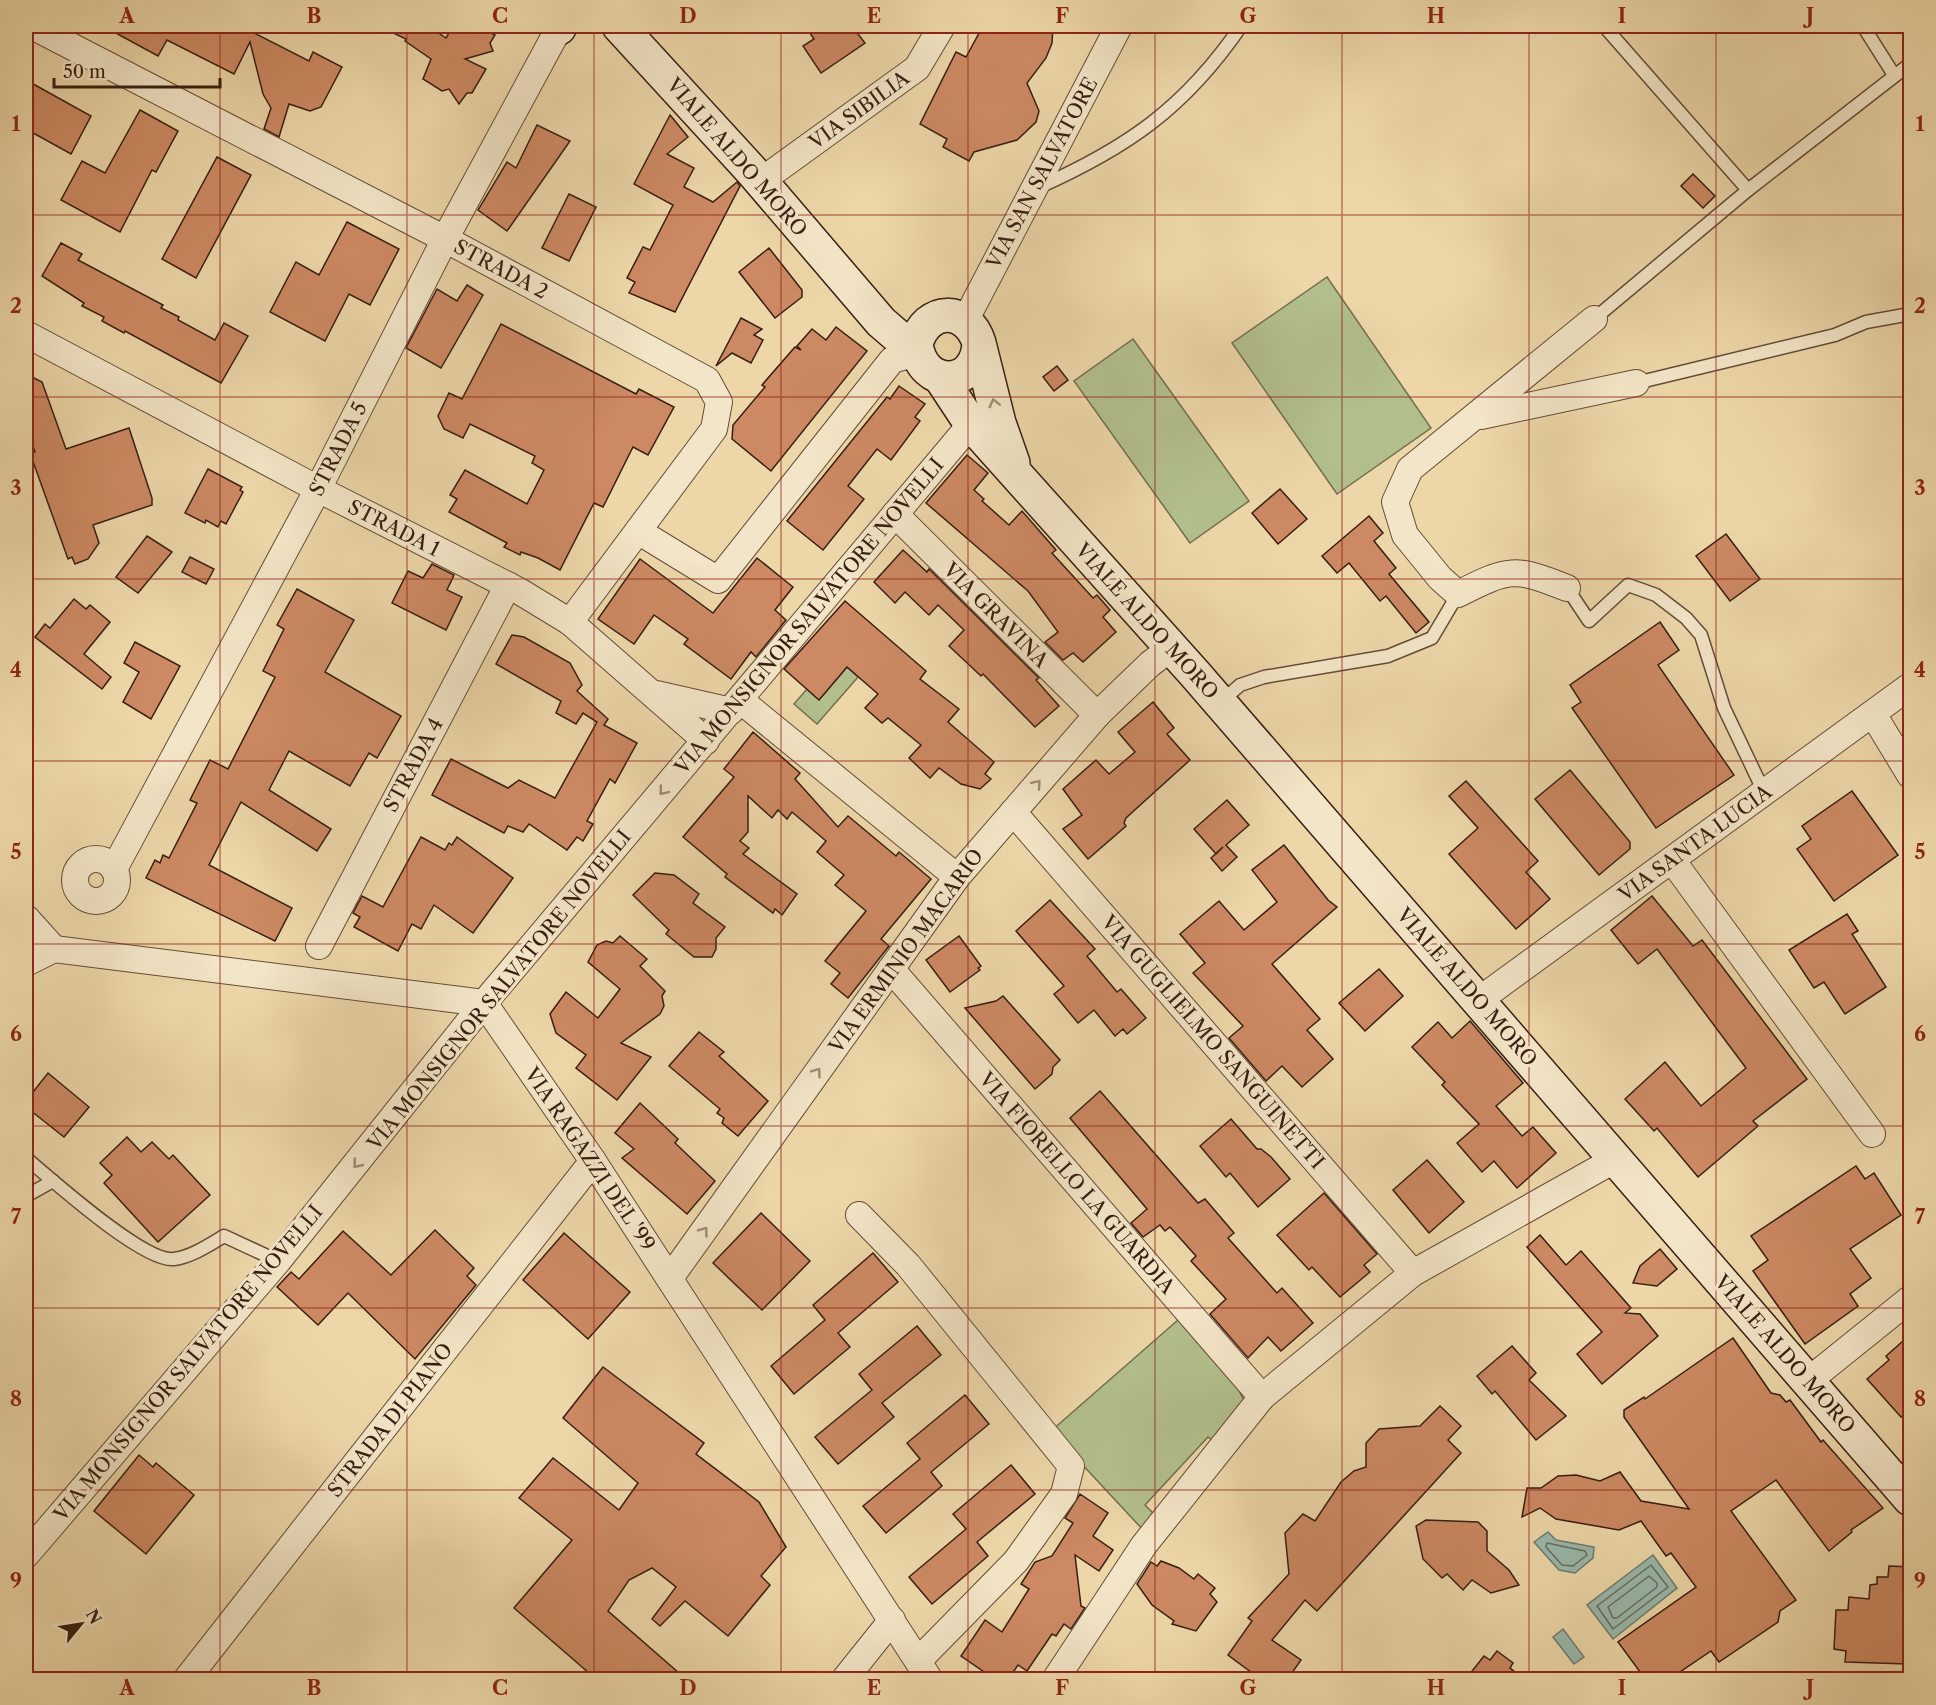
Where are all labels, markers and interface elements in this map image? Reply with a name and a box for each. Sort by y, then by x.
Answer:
text: A [118,4,135,28]
text: B [307,4,322,28]
text: C [492,4,508,28]
text: D [679,4,697,28]
text: E [867,4,881,28]
text: F [1055,4,1069,28]
text: G [1240,4,1257,28]
text: H [1427,4,1445,28]
text: I [1618,4,1626,28]
text: J [1802,4,1814,28]
scale bar [54,51,220,89]
text: 50 m [63,61,106,83]
street label: VIA SIBILIA [804,65,915,155]
street label: VIALE ALDO MORO [661,72,812,241]
street label: VIA SAN SALVATORE [981,73,1103,274]
text: 1 [12,112,21,136]
text: 1 [1916,112,1925,136]
street label: STRADA 2 [450,234,552,304]
text: 2 [10,294,22,318]
text: 2 [1914,294,1926,318]
street label: STRADA 5 [304,398,372,500]
one-way arrow [989,398,1001,409]
street label: VIA MONSIGNOR SALVATORE NOVELLI [669,453,948,780]
text: 3 [10,476,22,500]
text: 3 [1914,476,1926,500]
street label: STRADA 1 [344,495,444,562]
street label: VIALE ALDO MORO [1070,537,1223,704]
street label: VIA GRAVINA [938,557,1054,673]
text: 4 [10,658,22,682]
text: 4 [1914,658,1926,682]
street label: STRADA 4 [378,714,448,816]
street label: VIA SANTA LUCIA [1613,779,1777,907]
one-way arrow [1030,780,1041,791]
one-way arrow [659,784,670,795]
street label: VIA MONSIGNOR SALVATORE NOVELLI [362,825,636,1156]
text: 5 [10,840,22,864]
text: 5 [1914,840,1926,864]
street label: VIA ERMINIO MACARIO [823,844,988,1059]
street label: VIALE ALDO MORO [1391,902,1542,1071]
street label: VIA GUGLIELMO SANGUINETTI [1096,910,1330,1174]
text: 6 [10,1022,22,1046]
text: 6 [1914,1022,1926,1046]
street label: VIA RAGAZZI DEL '99 [519,1062,660,1255]
street label: VIA FIORELLO LA GUARDIA [974,1067,1181,1300]
one-way arrow [810,1068,821,1079]
one-way arrow [353,1157,364,1168]
street label: VIA MONSIGNOR SALVATORE NOVELLI [48,1200,327,1527]
text: 7 [11,1205,22,1229]
text: 7 [1915,1205,1926,1229]
one-way arrow [696,1226,707,1237]
street label: VIALE ALDO MORO [1709,1269,1860,1438]
street label: STRADA DI PIANO [322,1338,458,1502]
text: 8 [10,1387,22,1411]
text: 8 [1914,1387,1926,1411]
text: 9 [10,1569,22,1593]
text: 9 [1914,1569,1926,1593]
north arrow [51,1594,111,1654]
text: N [82,1605,106,1628]
text: A [118,1676,135,1700]
text: B [307,1676,322,1700]
text: C [492,1676,508,1700]
text: D [679,1676,697,1700]
text: E [867,1676,881,1700]
text: F [1055,1676,1069,1700]
text: G [1240,1676,1257,1700]
text: H [1427,1676,1445,1700]
text: I [1618,1676,1626,1700]
text: J [1802,1676,1814,1700]

